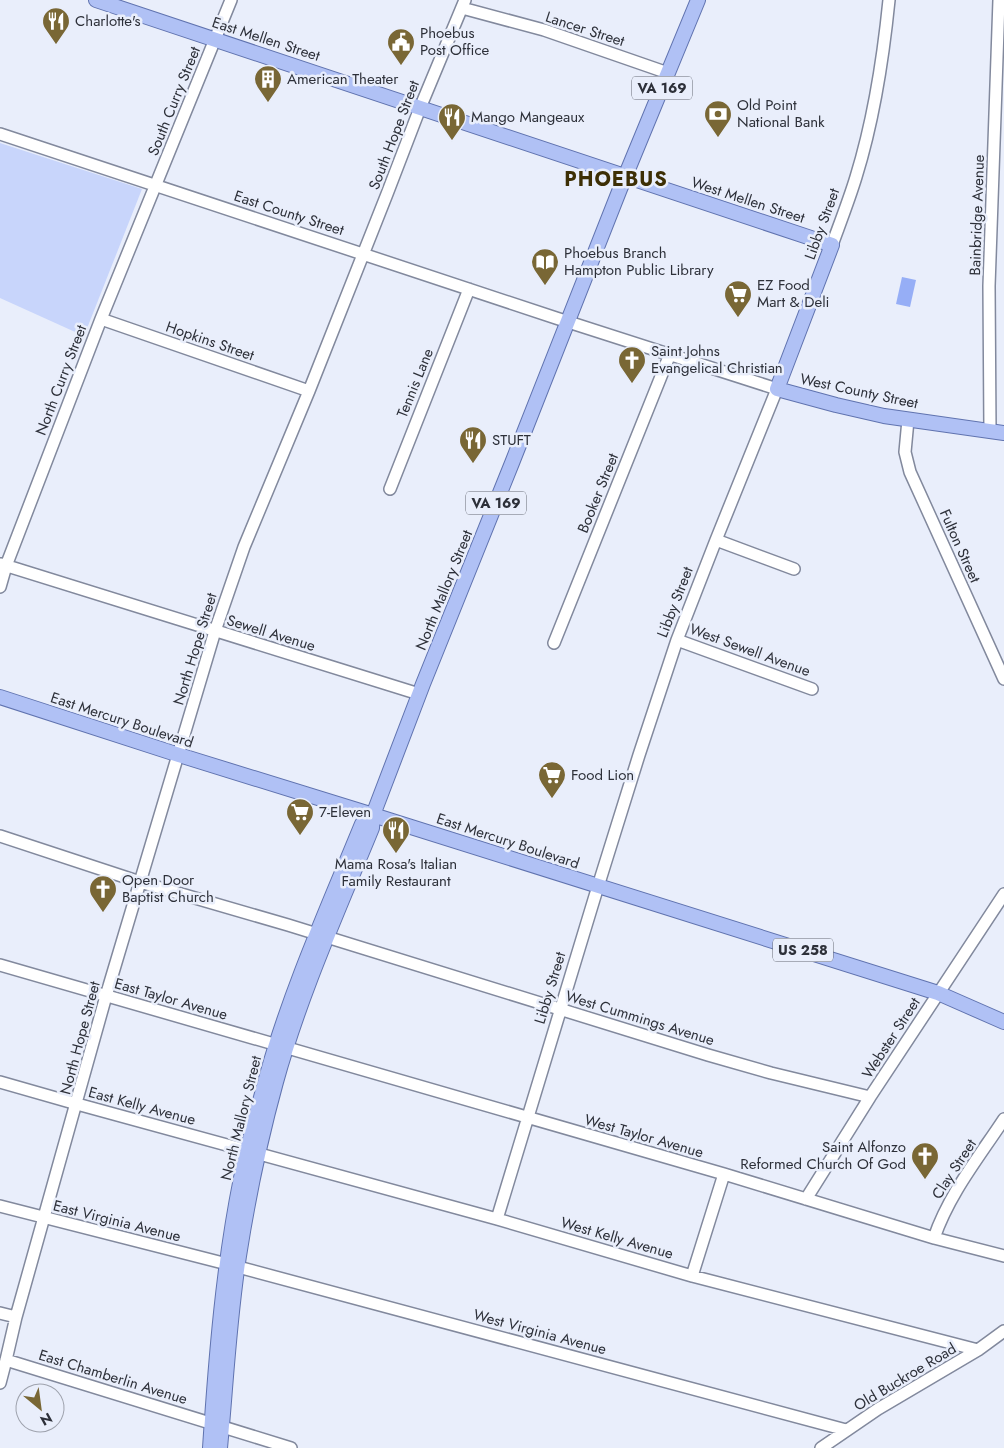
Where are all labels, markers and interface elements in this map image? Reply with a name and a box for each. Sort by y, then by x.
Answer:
restaurant icon: Charlotte's [41,6,71,45]
street label: Lancer Street [543,6,628,52]
place label: Charlotte's [75,10,140,32]
street label: East Mellen Street [209,11,323,67]
place label: Phoebus Post Office [420,22,490,61]
public building icon: Phoebus Post Office [386,27,416,66]
street label: South Curry Street [142,43,206,159]
building icon: American Theater [253,64,283,103]
place label: American Theater [287,68,399,90]
road number: VA 169 [632,76,692,100]
street label: South Hope Street [363,77,425,193]
place label: Old Point National Bank [737,94,825,133]
bank icon: Old Point National Bank [703,99,733,138]
restaurant icon: Mango Mangeaux [437,102,467,141]
place label: Mango Mangeaux [471,106,585,128]
street label: Bainbridge Avenue [964,154,990,276]
district label: PHOEBUS [564,165,668,194]
street label: West Mellen Street [688,171,808,229]
street label: East County Street [231,185,347,241]
street label: Libby Street [799,185,845,263]
place label: Phoebus Branch Hampton Public Library [564,242,714,281]
library icon: Phoebus Branch Hampton Public Library [530,247,560,286]
place label: EZ Food Mart & Deli [757,274,830,313]
supermarket icon: EZ Food Mart & Deli [723,279,753,318]
street label: Hopkins Street [163,316,258,367]
street label: North Curry Street [30,321,92,438]
place label: Saint Johns Evangelical Christian [651,340,783,379]
street label: Tennis Lane [391,345,439,421]
church icon: Saint Johns Evangelical Christian [617,345,647,384]
street label: West County Street [798,368,920,414]
restaurant icon: STUFT [458,425,488,464]
place label: STUFT [492,429,531,451]
street label: Booker Street [572,449,624,536]
road number: VA 169 [466,492,526,514]
street label: Fulton Street [934,506,986,587]
street label: North Mallory Street [410,526,478,653]
street label: Libby Street [651,563,699,641]
street label: North Hope Street [167,590,223,708]
street label: Sewell Avenue [224,609,318,657]
street label: West Sewell Avenue [687,618,814,682]
street label: East Mercury Boulevard [48,687,196,753]
supermarket icon: Food Lion [537,760,567,799]
place label: Food Lion [571,764,634,786]
supermarket icon: 7-Eleven [285,797,315,836]
place label: 7-Eleven [319,801,371,823]
street label: East Mercury Boulevard [434,808,582,874]
restaurant icon: Mama Rosa's Italian Family Restaurant [381,815,411,854]
place label: Mama Rosa's Italian Family Restaurant [335,853,457,892]
place label: Open Door Baptist Church [122,869,214,908]
church icon: Open Door Baptist Church [88,874,118,913]
road number: US 258 [773,938,833,962]
street label: Libby Street [529,949,572,1027]
street label: East Taylor Avenue [112,972,230,1026]
street label: North Hope Street [54,979,106,1097]
street label: West Cummings Avenue [563,985,717,1051]
street label: Webster Street [857,993,926,1083]
street label: North Mallory Street [215,1053,267,1183]
street label: East Kelly Avenue [86,1081,198,1131]
street label: West Taylor Avenue [582,1109,706,1164]
street label: Clay Street [926,1134,982,1203]
place label: Saint Alfonzo Reformed Church Of God [740,1136,906,1175]
church icon: Saint Alfonzo Reformed Church Of God [910,1141,940,1180]
street label: East Virginia Avenue [51,1194,183,1248]
street label: West Kelly Avenue [558,1211,676,1265]
street label: West Virginia Avenue [471,1304,609,1360]
street label: Old Buckroe Road [850,1338,960,1416]
street label: East Chamberlin Avenue [36,1344,190,1410]
north arrow [15,1383,65,1433]
text: N [37,1408,56,1431]

